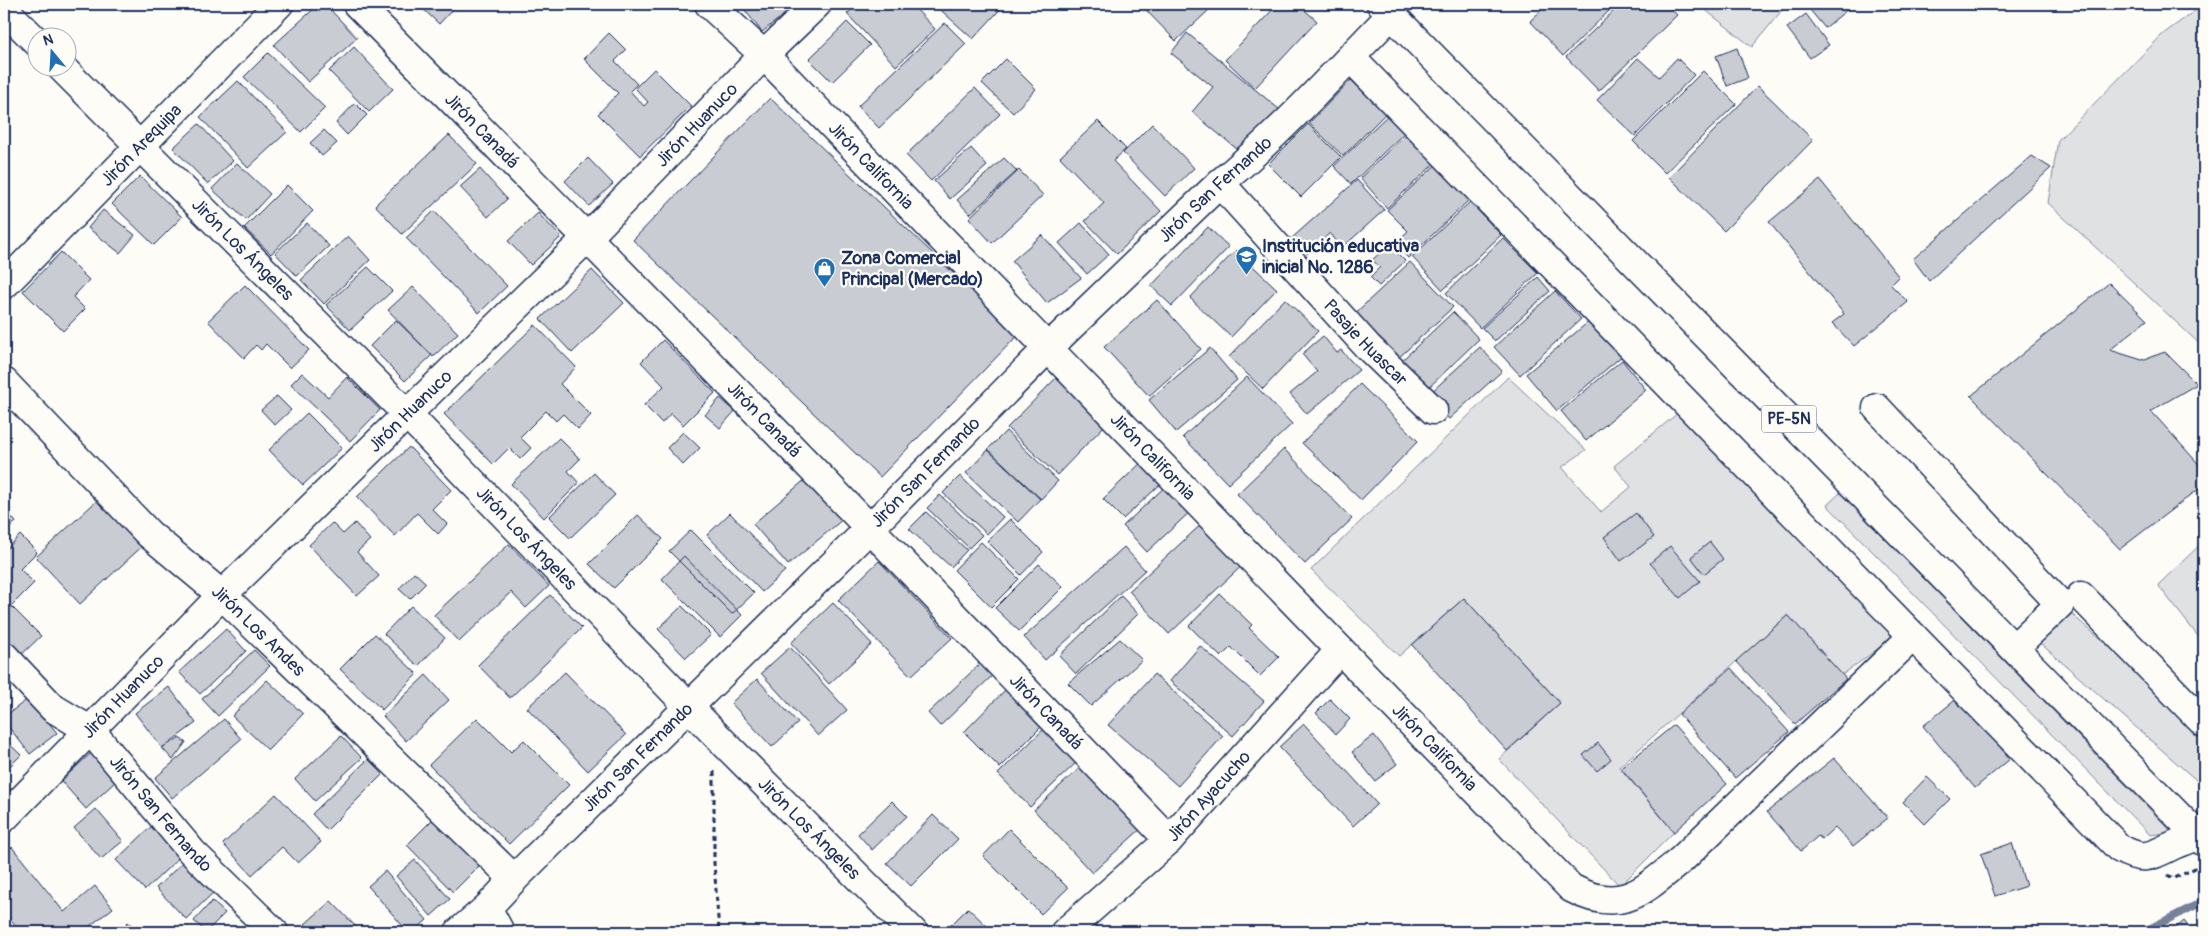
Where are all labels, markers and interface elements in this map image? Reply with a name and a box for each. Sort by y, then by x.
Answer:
north arrow [28,28,78,78]
text: N [41,31,55,50]
street label: Jirón Huanuco [651,77,743,172]
street label: Jirón Canadá [440,88,524,173]
street label: Jirón Arequipa [96,99,187,191]
street label: Jirón California [823,117,919,214]
street label: Jirón San Fernando [1153,131,1277,248]
street label: Jirón Los Ángeles [187,193,299,305]
place label: Institución educativa inicial No. 1286 [1262,235,1420,279]
school or university icon: Institución educativa inicial No. 1286 [1234,244,1258,275]
place label: Zona Comercial Principal (Mercado) [841,247,984,291]
shop icon: Zona Comercial Principal (Mercado) [813,256,837,287]
street label: Pasaje Huascar [1319,294,1413,391]
street label: Jirón Huanuco [363,365,457,457]
street label: Jirón Canadá [722,377,806,462]
road number: PE-5N [1762,406,1816,432]
street label: Jirón California [1105,408,1201,505]
street label: Jirón San Fernando [865,412,985,532]
street label: Jirón Los Ángeles [471,481,582,595]
street label: Jirón Los Andes [207,580,310,681]
street label: Jirón Huanuco [77,649,169,743]
street label: Jirón Canadá [1004,669,1088,755]
street label: Jirón San Fernando [577,697,698,817]
street label: Jirón California [1387,699,1482,796]
street label: Jirón Ayacucho [1162,745,1256,846]
street label: Jirón San Fernando [104,750,217,877]
street label: Jirón Los Ángeles [753,772,865,884]

